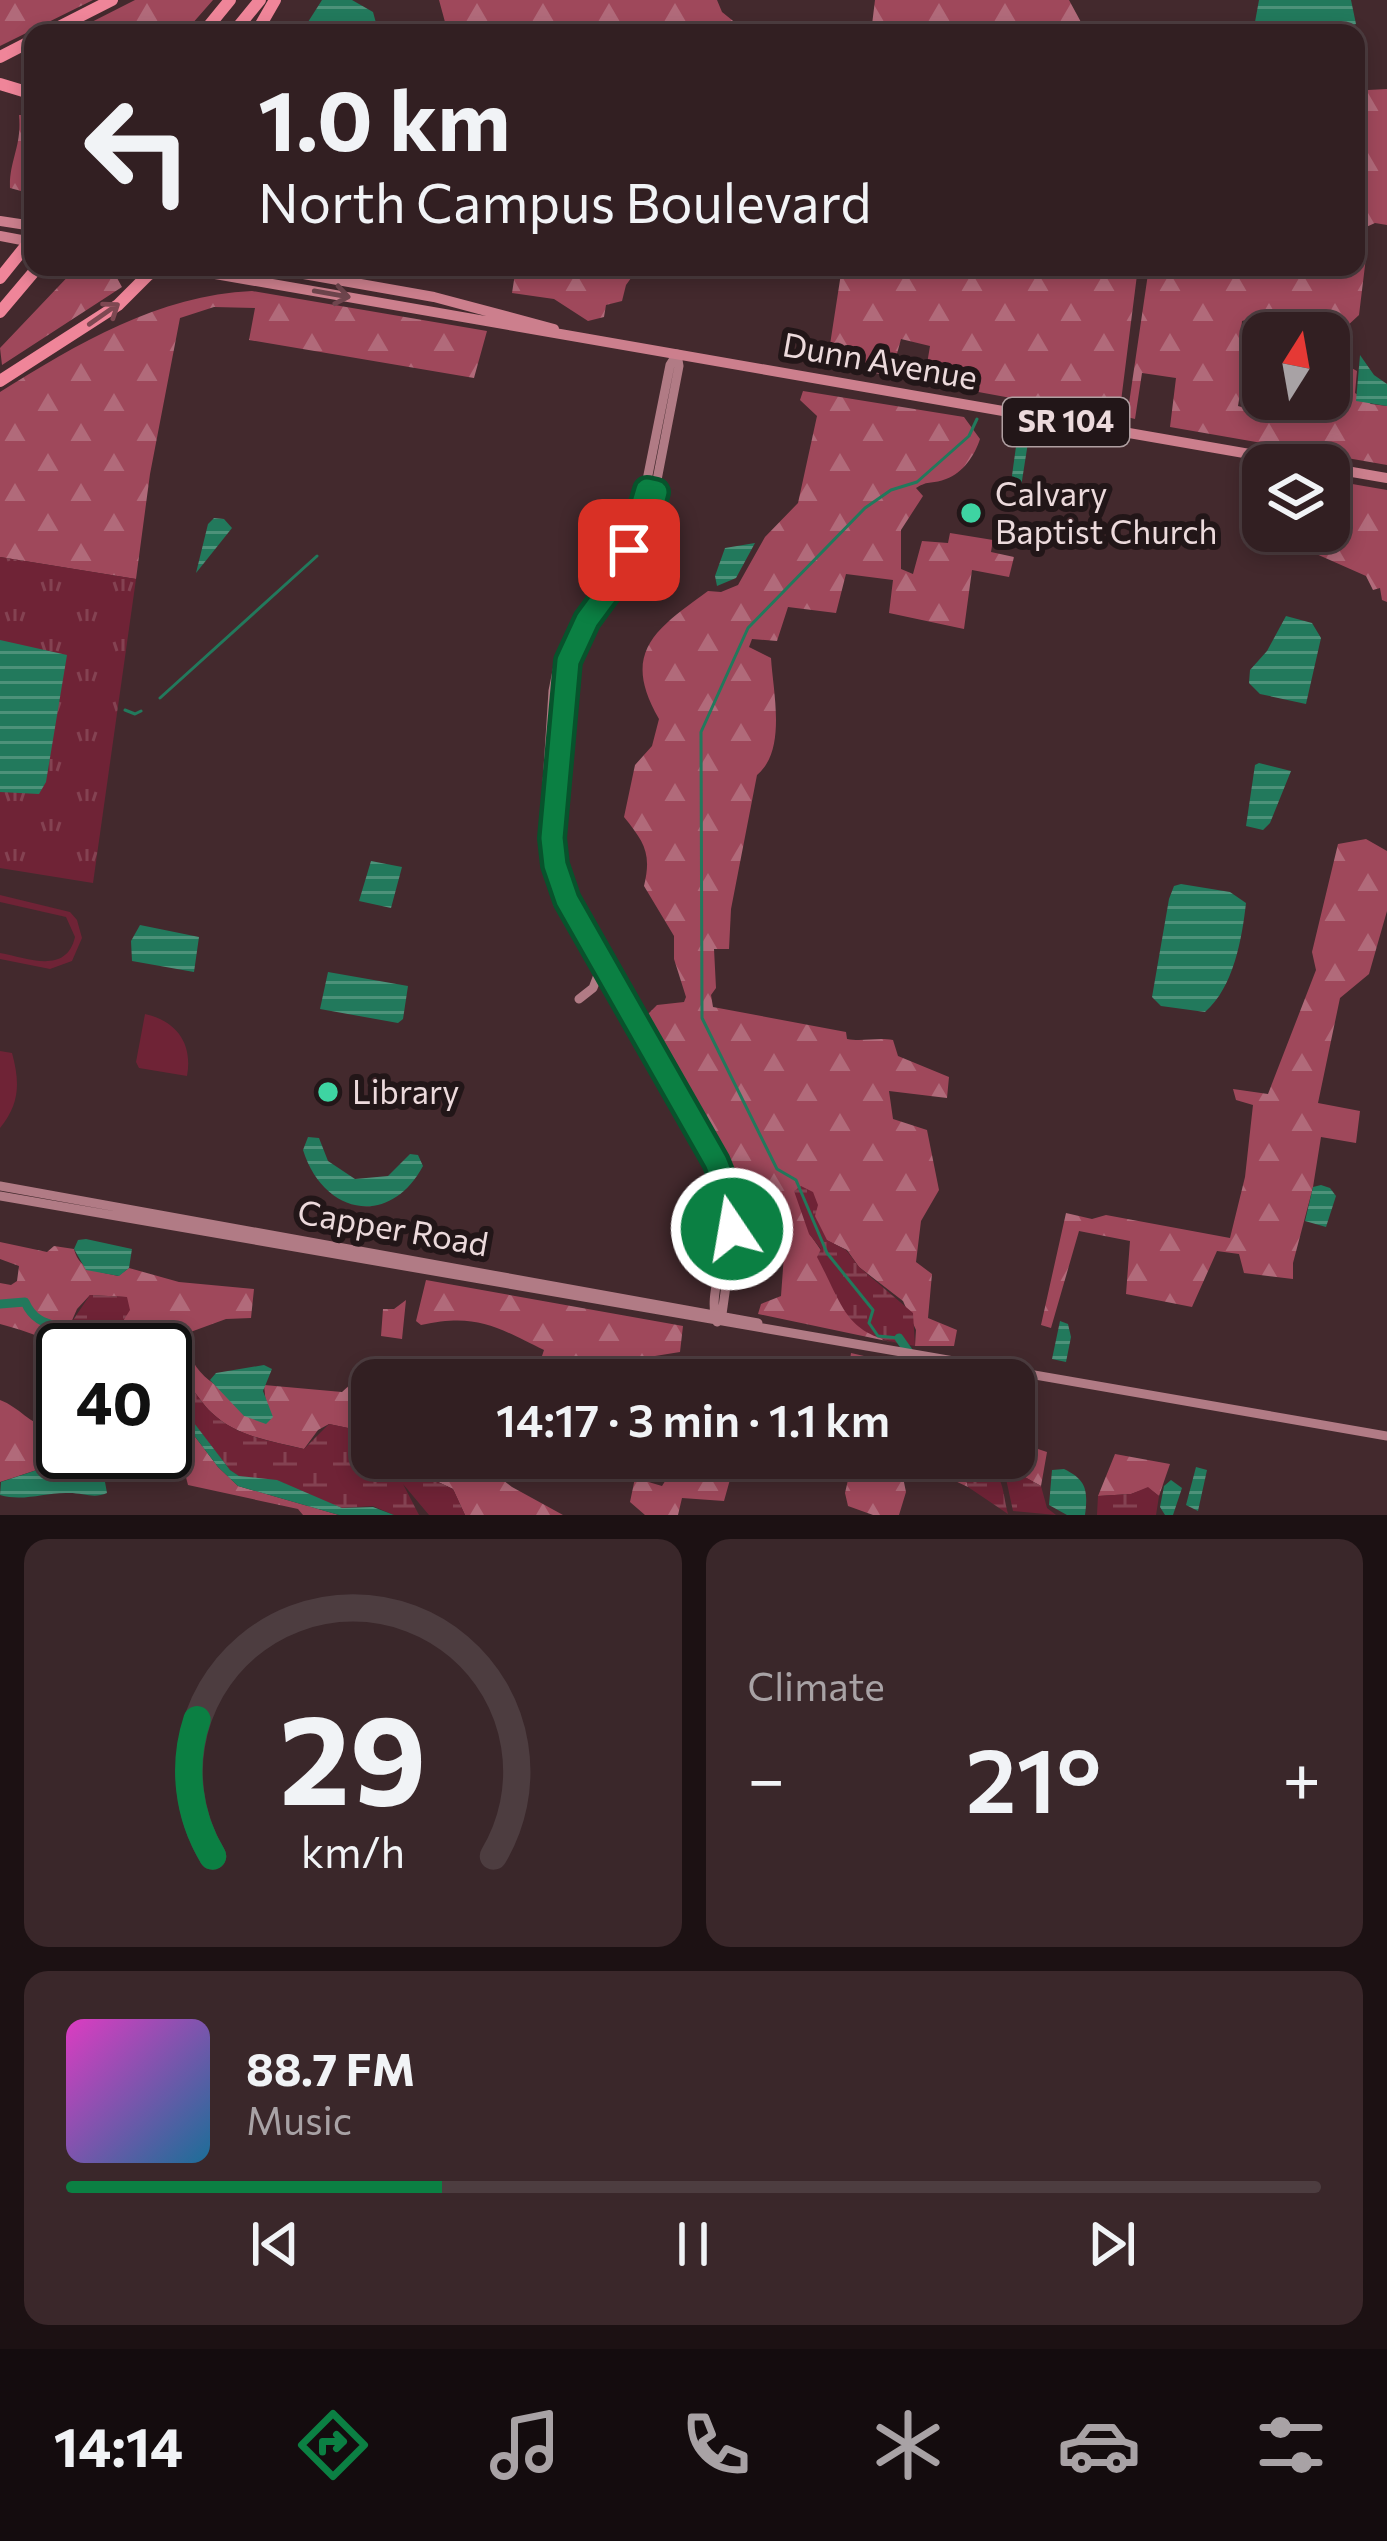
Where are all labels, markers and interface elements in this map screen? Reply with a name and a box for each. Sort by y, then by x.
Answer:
text: 1.0 km [258,66,510,168]
icon: left [60,72,216,228]
text: North Campus Boulevard [258,168,871,234]
one-way arrow [312,284,351,306]
one-way arrow [87,301,121,326]
north arrow [1242,312,1350,420]
map controls [1242,312,1350,552]
street label: Dunn Avenue [780,322,981,397]
road number: SR 104 [1003,398,1129,446]
button: layers [1242,444,1350,552]
place label: Calvary Baptist Church [995,472,1217,551]
pin [578,499,680,601]
marker: Calvary Baptist Church [958,500,984,526]
icon: arrive [596,517,662,583]
place label: Library [352,1070,459,1111]
marker: Library [315,1079,341,1105]
position arrow [669,1166,795,1292]
street label: Capper Road [295,1190,492,1263]
speed limit sign: 40 [36,1323,192,1479]
text: 14:17 · 3 min · 1.1 km [496,1391,890,1446]
text: Climate [748,1661,885,1709]
text: 29 [279,1678,426,1831]
text: 21° [966,1721,1101,1832]
text: − [748,1736,785,1817]
text: + [1282,1736,1321,1817]
text: km/h [301,1824,405,1877]
text: 88.7 FM [246,2040,415,2095]
text: Music [246,2095,352,2143]
icon: previous [242,2211,308,2277]
icon: pause [660,2211,726,2277]
icon: next [1079,2211,1145,2277]
icon: directions [291,2403,375,2487]
icon: music [483,2403,567,2487]
icon: phone [674,2403,758,2487]
icon: climate [866,2403,950,2487]
icon: car [1057,2403,1141,2487]
icon: filters [1249,2403,1333,2487]
text: 14:14 [54,2412,183,2478]

